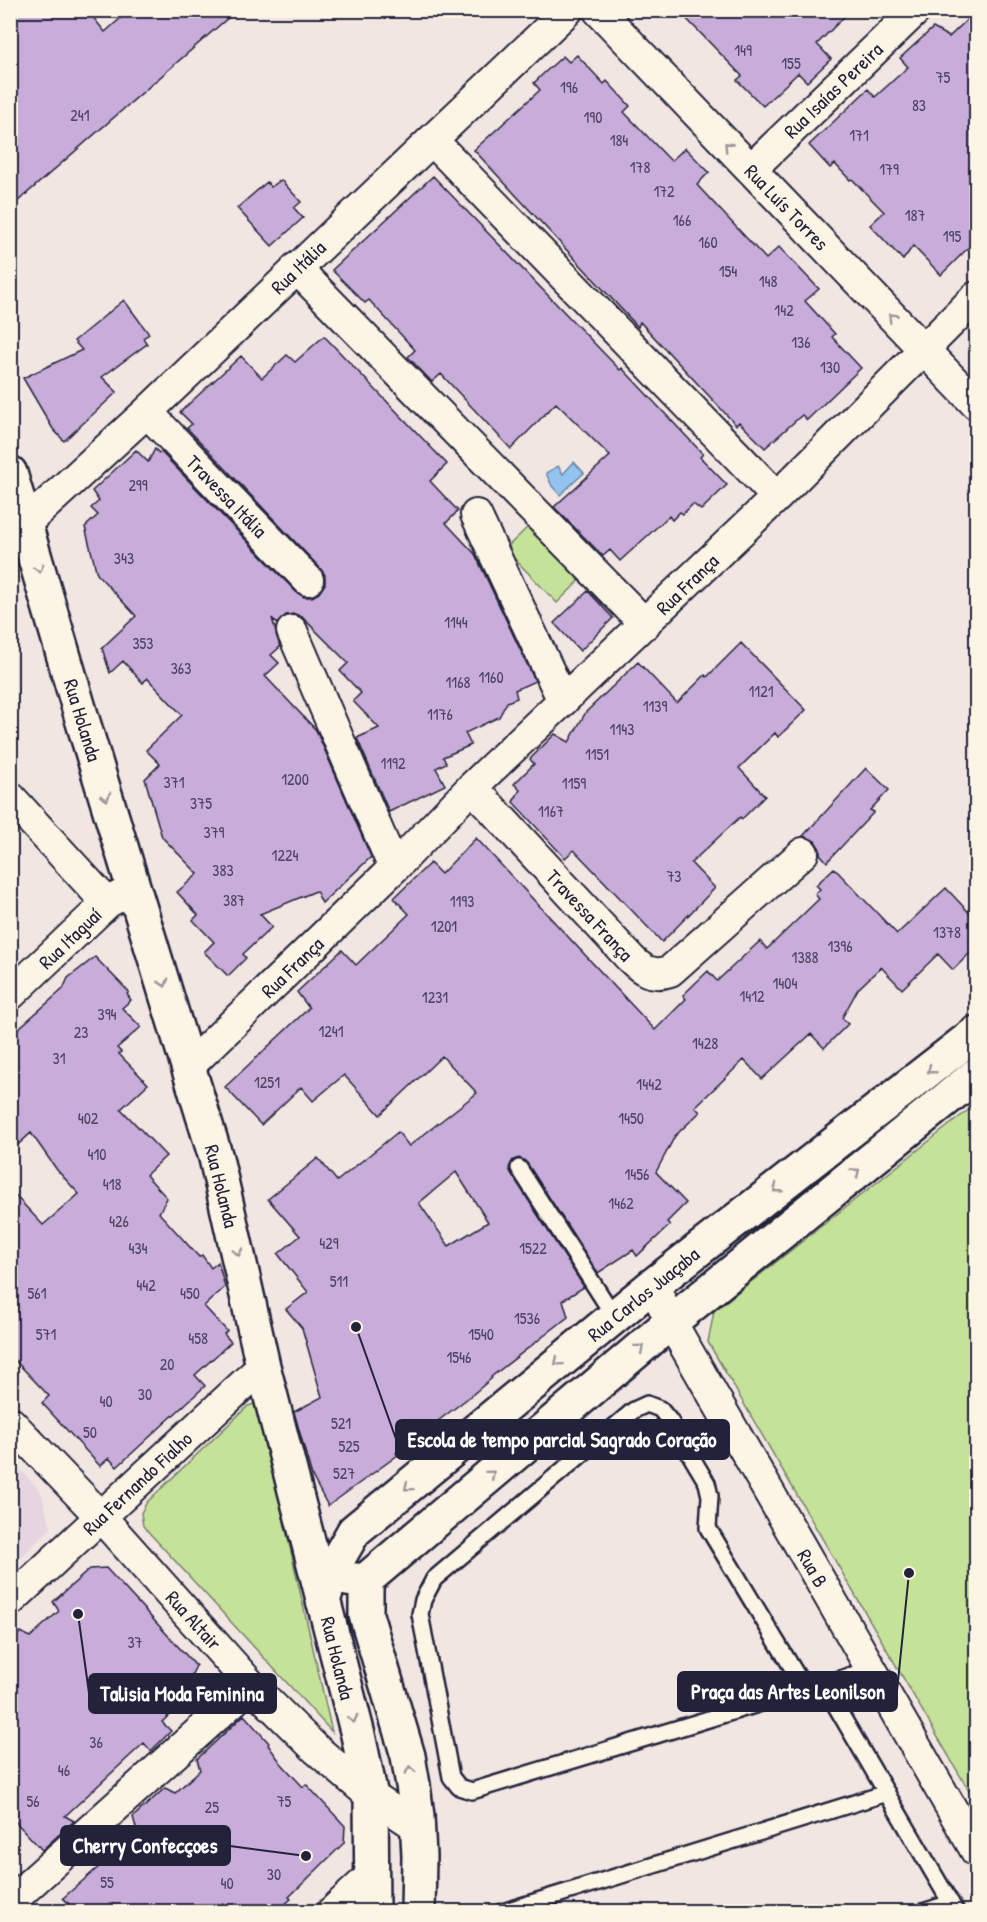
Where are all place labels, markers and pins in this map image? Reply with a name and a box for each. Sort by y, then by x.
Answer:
callout: Escola de tempo parcial Sagrado Coração [396,1420,729,1459]
callout: Praça das Artes Leonilson [678,1672,897,1711]
callout: Talisia Moda Feminina [89,1674,276,1713]
callout: Cherry Confecçoes [61,1826,230,1865]

